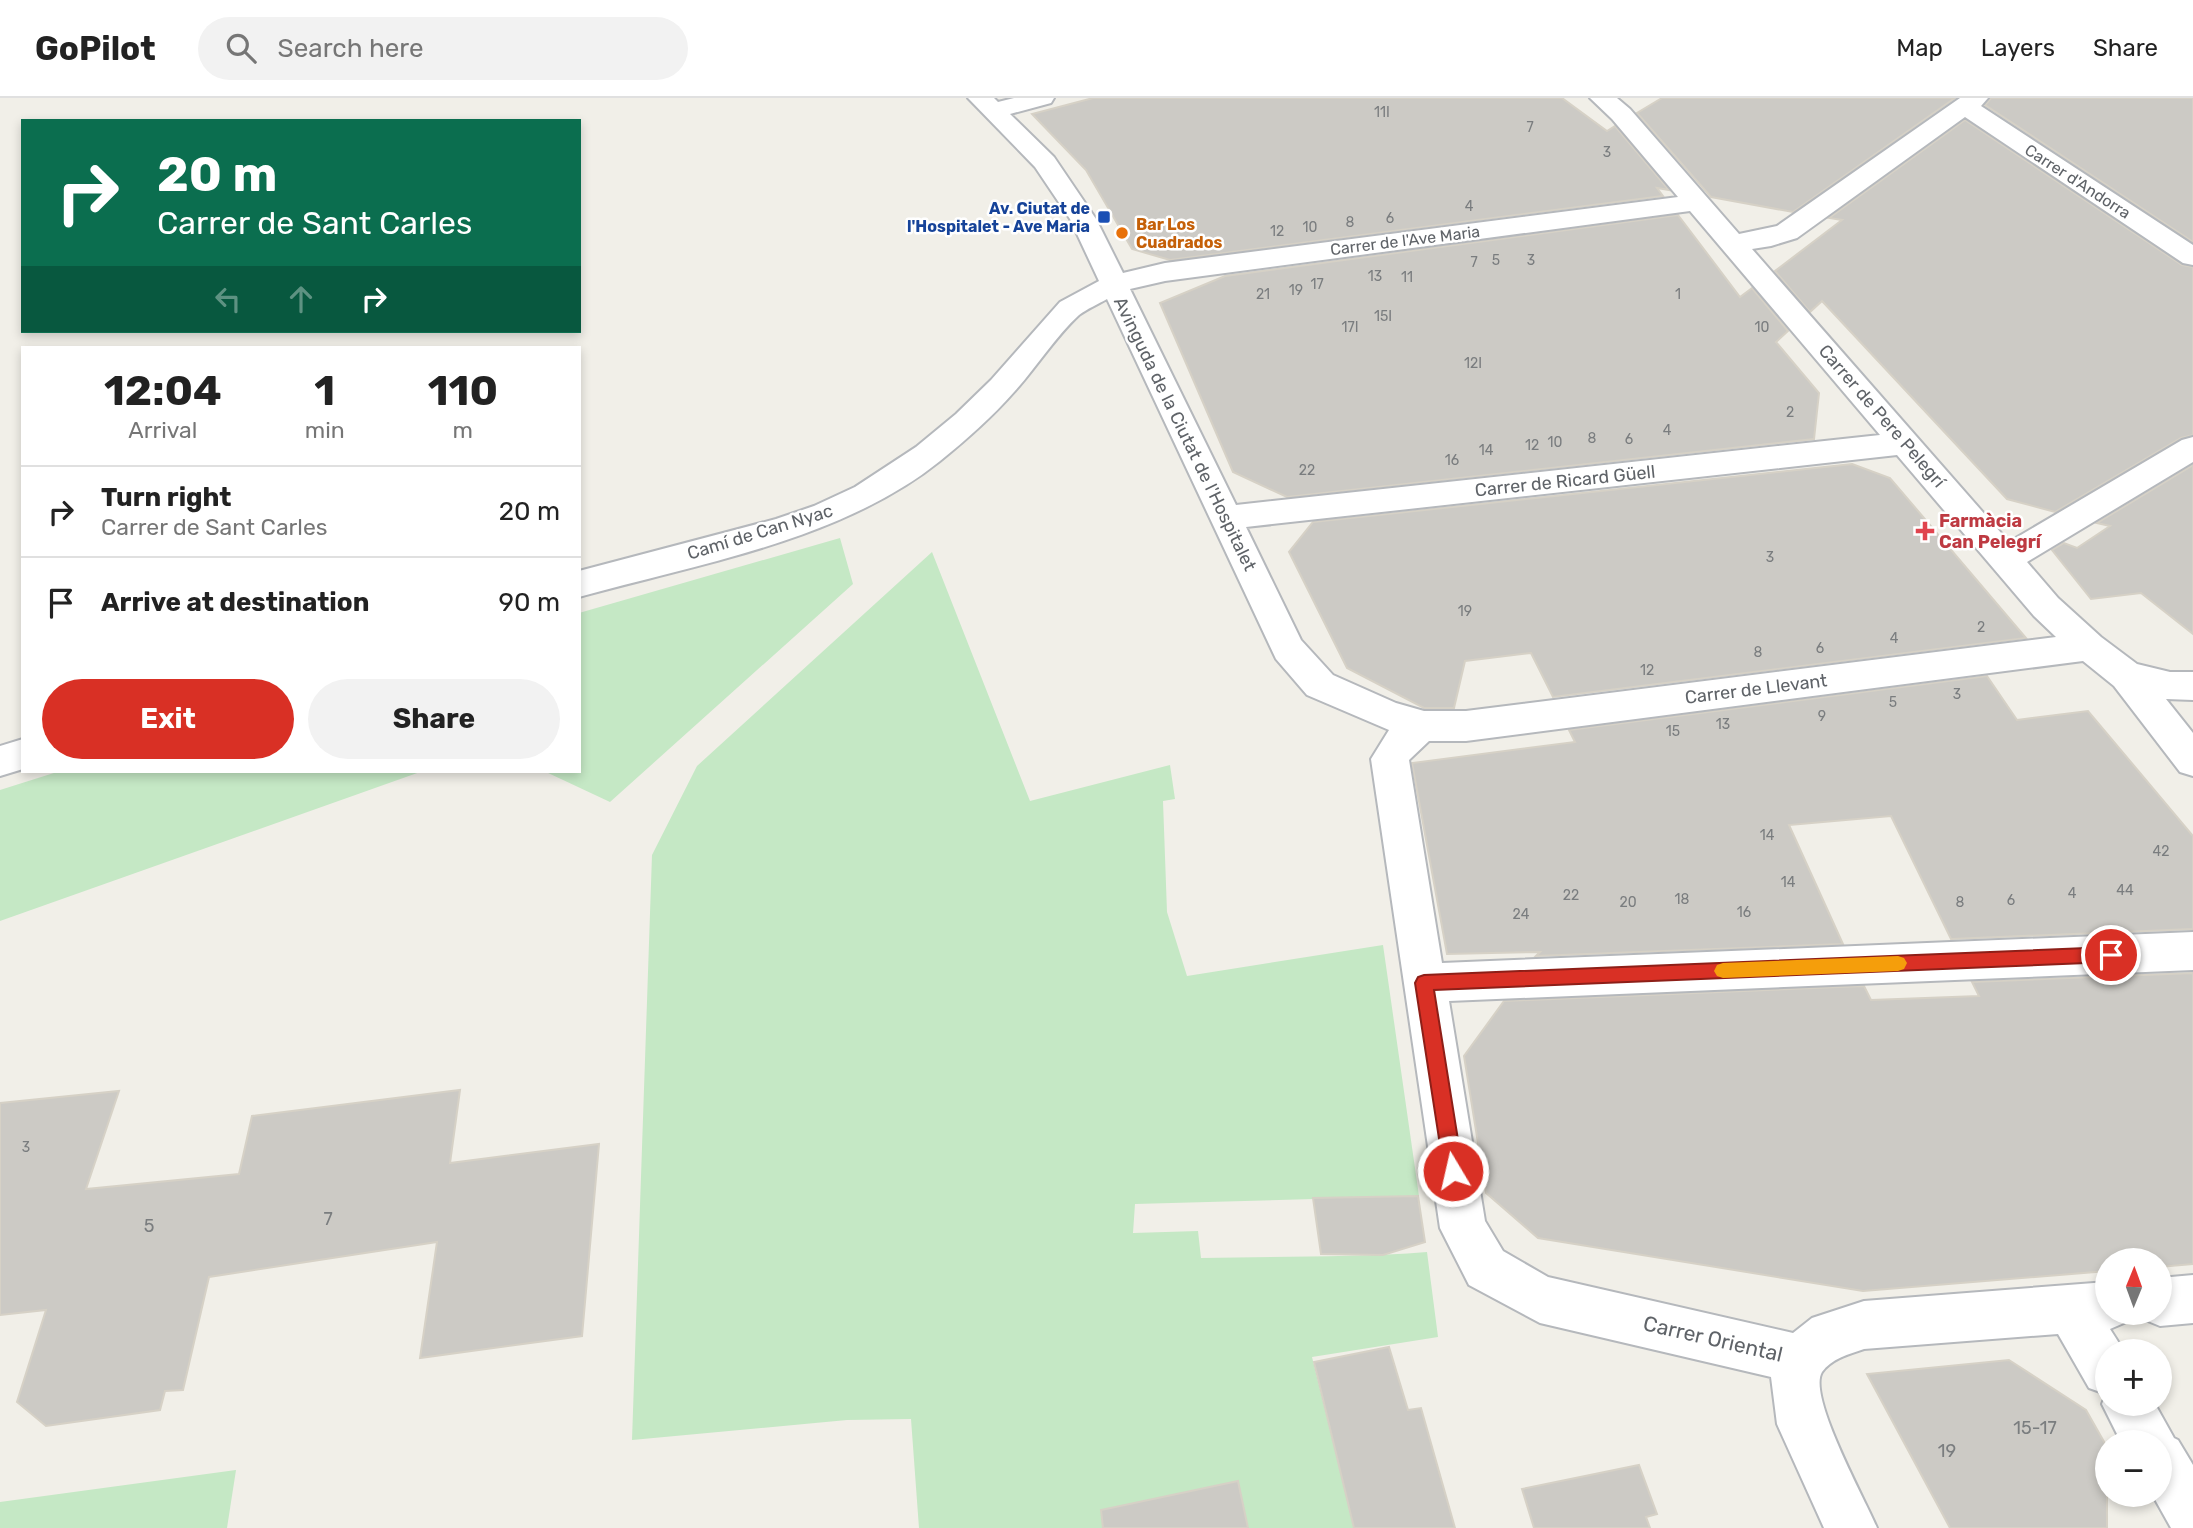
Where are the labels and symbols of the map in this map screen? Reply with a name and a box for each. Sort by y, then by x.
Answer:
house number: 11I [1374,104,1390,121]
house number: 7 [1526,119,1534,136]
street label: Carrer d'Andorra [2021,140,2134,223]
house number: 3 [1603,144,1611,161]
house number: 4 [1465,198,1474,215]
place label: Av. Ciutat de l'Hospitalet - Ave Maria [907,199,1090,236]
marker: Av. Ciutat de l'Hospitalet - Ave Maria [1096,209,1112,225]
house number: 6 [1386,210,1394,227]
house number: 8 [1346,214,1355,231]
place label: Bar Los Cuadrados [1136,215,1222,252]
house number: 10 [1303,219,1318,236]
street label: Carrer de l'Ave Maria [1329,222,1481,259]
house number: 12 [1270,223,1284,240]
marker: Bar Los Cuadrados [1114,225,1130,241]
house number: 5 [1492,252,1500,269]
house number: 3 [1527,252,1535,269]
house number: 7 [1470,254,1478,271]
house number: 13 [1368,268,1382,285]
house number: 11 [1401,269,1413,286]
house number: 17 [1310,276,1324,293]
house number: 19 [1289,282,1303,299]
house number: 21 [1256,286,1270,303]
house number: 1 [1675,286,1681,303]
street label: Avinguda de la Ciutat de l'Hospitalet [1109,293,1261,575]
house number: 15I [1374,308,1392,325]
house number: 17I [1342,319,1359,336]
house number: 10 [1755,319,1770,336]
street label: Carrer de Pere Pelegrí [1814,340,1951,493]
house number: 12I [1464,355,1482,372]
house number: 2 [1786,404,1794,421]
house number: 4 [1663,422,1672,439]
house number: 8 [1588,430,1597,447]
house number: 6 [1625,431,1633,448]
house number: 10 [1548,434,1563,451]
house number: 12 [1525,437,1539,454]
house number: 14 [1479,442,1494,459]
house number: 16 [1445,452,1459,469]
street label: Carrer de Ricard Güell [1474,461,1656,501]
house number: 22 [1299,462,1315,479]
street label: Camí de Can Nyac [685,499,836,565]
place label: Farmàcia Can Pelegrí [1939,510,2043,553]
marker: Farmàcia Can Pelegrí [1917,523,1933,539]
house number: 3 [1766,549,1774,566]
house number: 19 [1458,603,1472,620]
house number: 2 [1977,619,1985,636]
house number: 4 [1890,630,1899,647]
house number: 6 [1816,640,1824,657]
house number: 8 [1754,644,1763,661]
house number: 12 [1640,662,1654,679]
street label: Carrer de Llevant [1684,669,1828,709]
house number: 3 [1953,686,1961,703]
house number: 5 [1889,694,1897,711]
house number: 9 [1818,708,1826,725]
house number: 13 [1716,716,1730,733]
house number: 15 [1666,723,1680,740]
house number: 14 [1760,827,1775,844]
house number: 42 [2153,843,2169,860]
house number: 14 [1781,874,1796,891]
house number: 44 [2116,882,2134,899]
house number: 4 [2068,885,2077,902]
house number: 22 [1563,887,1579,904]
house number: 18 [1675,891,1690,908]
house number: 6 [2007,892,2015,909]
house number: 20 [1619,894,1637,911]
house number: 8 [1956,894,1965,911]
house number: 16 [1737,904,1751,921]
house number: 24 [1513,906,1530,923]
pin [2081,925,2141,985]
position arrow [1416,1134,1490,1208]
house number: 3 [22,1139,30,1156]
house number: 7 [323,1208,333,1230]
house number: 5 [144,1215,154,1237]
north arrow [2095,1248,2172,1325]
street label: Carrer Oriental [1641,1310,1785,1367]
house number: 15-17 [2013,1417,2057,1439]
house number: 19 [1938,1440,1956,1462]

